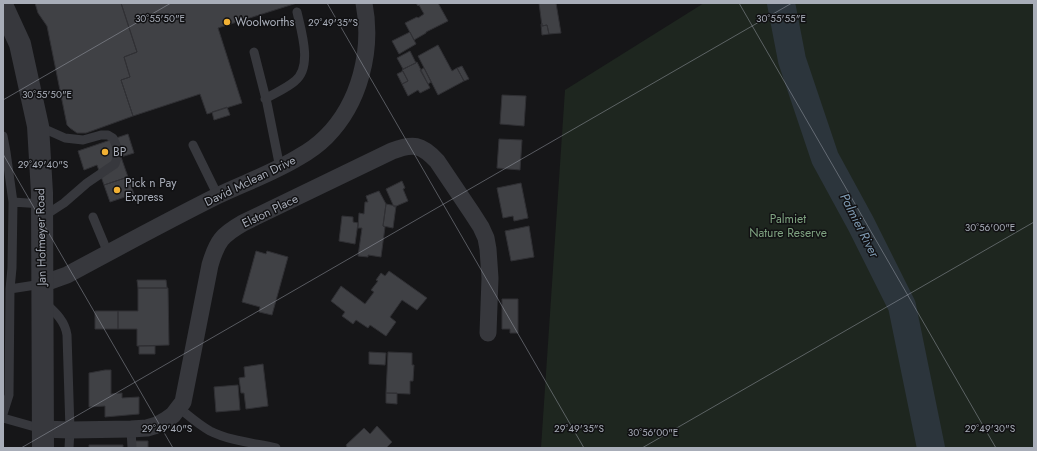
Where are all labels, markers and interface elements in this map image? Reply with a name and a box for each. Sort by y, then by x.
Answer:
text: 30°55'50"E [135,11,185,26]
text: 30°55'55"E [756,11,806,26]
place label: Woolworths [235,13,295,31]
text: 29°49'35"S [308,15,358,30]
marker: Woolworths [222,17,232,27]
text: 30°55'50"E [22,87,72,102]
place label: BP [113,143,127,161]
marker: BP [100,147,110,157]
street label: David Mclean Drive [201,151,299,211]
text: 29°49'40"S [18,157,69,172]
place label: Pick n Pay Express [125,174,177,206]
marker: Pick n Pay Express [112,185,122,195]
street label: Jan Hofmeyer Road [31,188,51,288]
street label: Elston Place [239,190,301,232]
water label: Palmiet River [835,190,884,261]
park label: Palmiet Nature Reserve [749,210,827,242]
text: 30°56'00"E [965,220,1015,235]
text: 29°49'40"S [142,421,193,436]
text: 29°49'35"S [554,421,604,436]
text: 29°49'30"S [965,421,1016,436]
text: 30°56'00"E [628,425,678,440]

